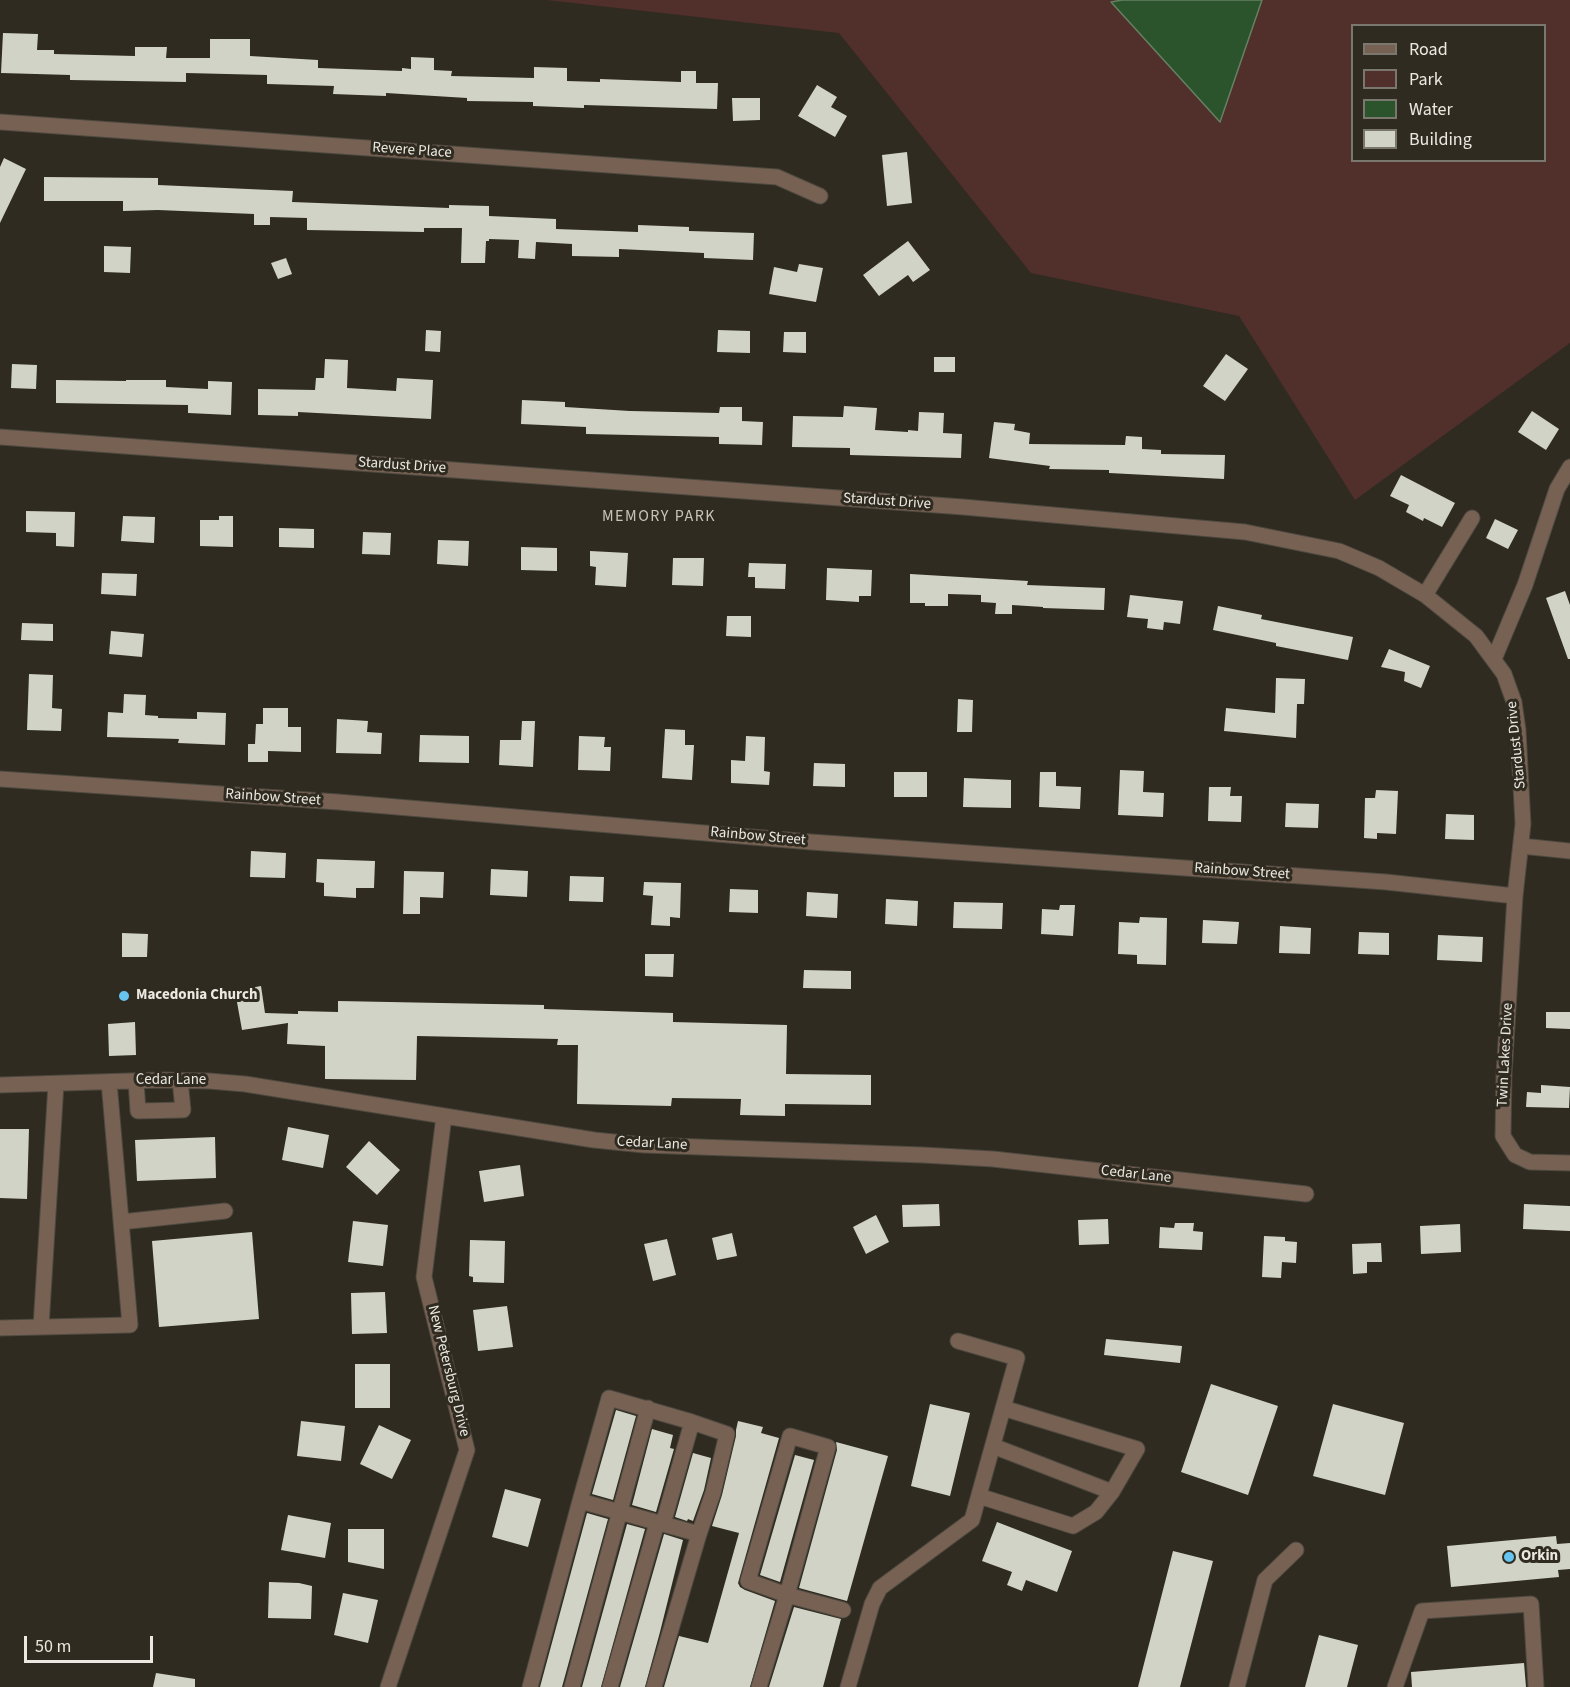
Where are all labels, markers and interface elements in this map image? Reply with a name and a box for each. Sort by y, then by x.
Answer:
legend [1351,24,1546,162]
text: Road [1409,37,1448,62]
text: Park [1409,67,1443,92]
text: Water [1409,97,1453,122]
text: Building [1409,127,1472,152]
street label: Revere Place [372,139,452,163]
street label: Stardust Drive [357,454,447,478]
street label: Stardust Drive [842,490,932,514]
district label: MEMORY PARK [602,507,716,527]
street label: Stardust Drive [1503,700,1531,790]
street label: Rainbow Street [225,786,321,810]
street label: Rainbow Street [710,824,806,850]
street label: Rainbow Street [1194,860,1290,884]
place label: Macedonia Church [136,987,257,1005]
marker: Macedonia Church [117,989,131,1003]
street label: Twin Lakes Drive [1494,1002,1518,1108]
street label: Cedar Lane [136,1072,206,1090]
street label: Cedar Lane [616,1133,688,1155]
street label: Cedar Lane [1100,1162,1172,1188]
street label: New Petersburg Drive [423,1303,473,1439]
place label: Orkin [1521,1548,1558,1566]
marker: Orkin [1502,1550,1516,1564]
scale bar [27,1624,156,1662]
text: 50 m [35,1634,71,1659]

